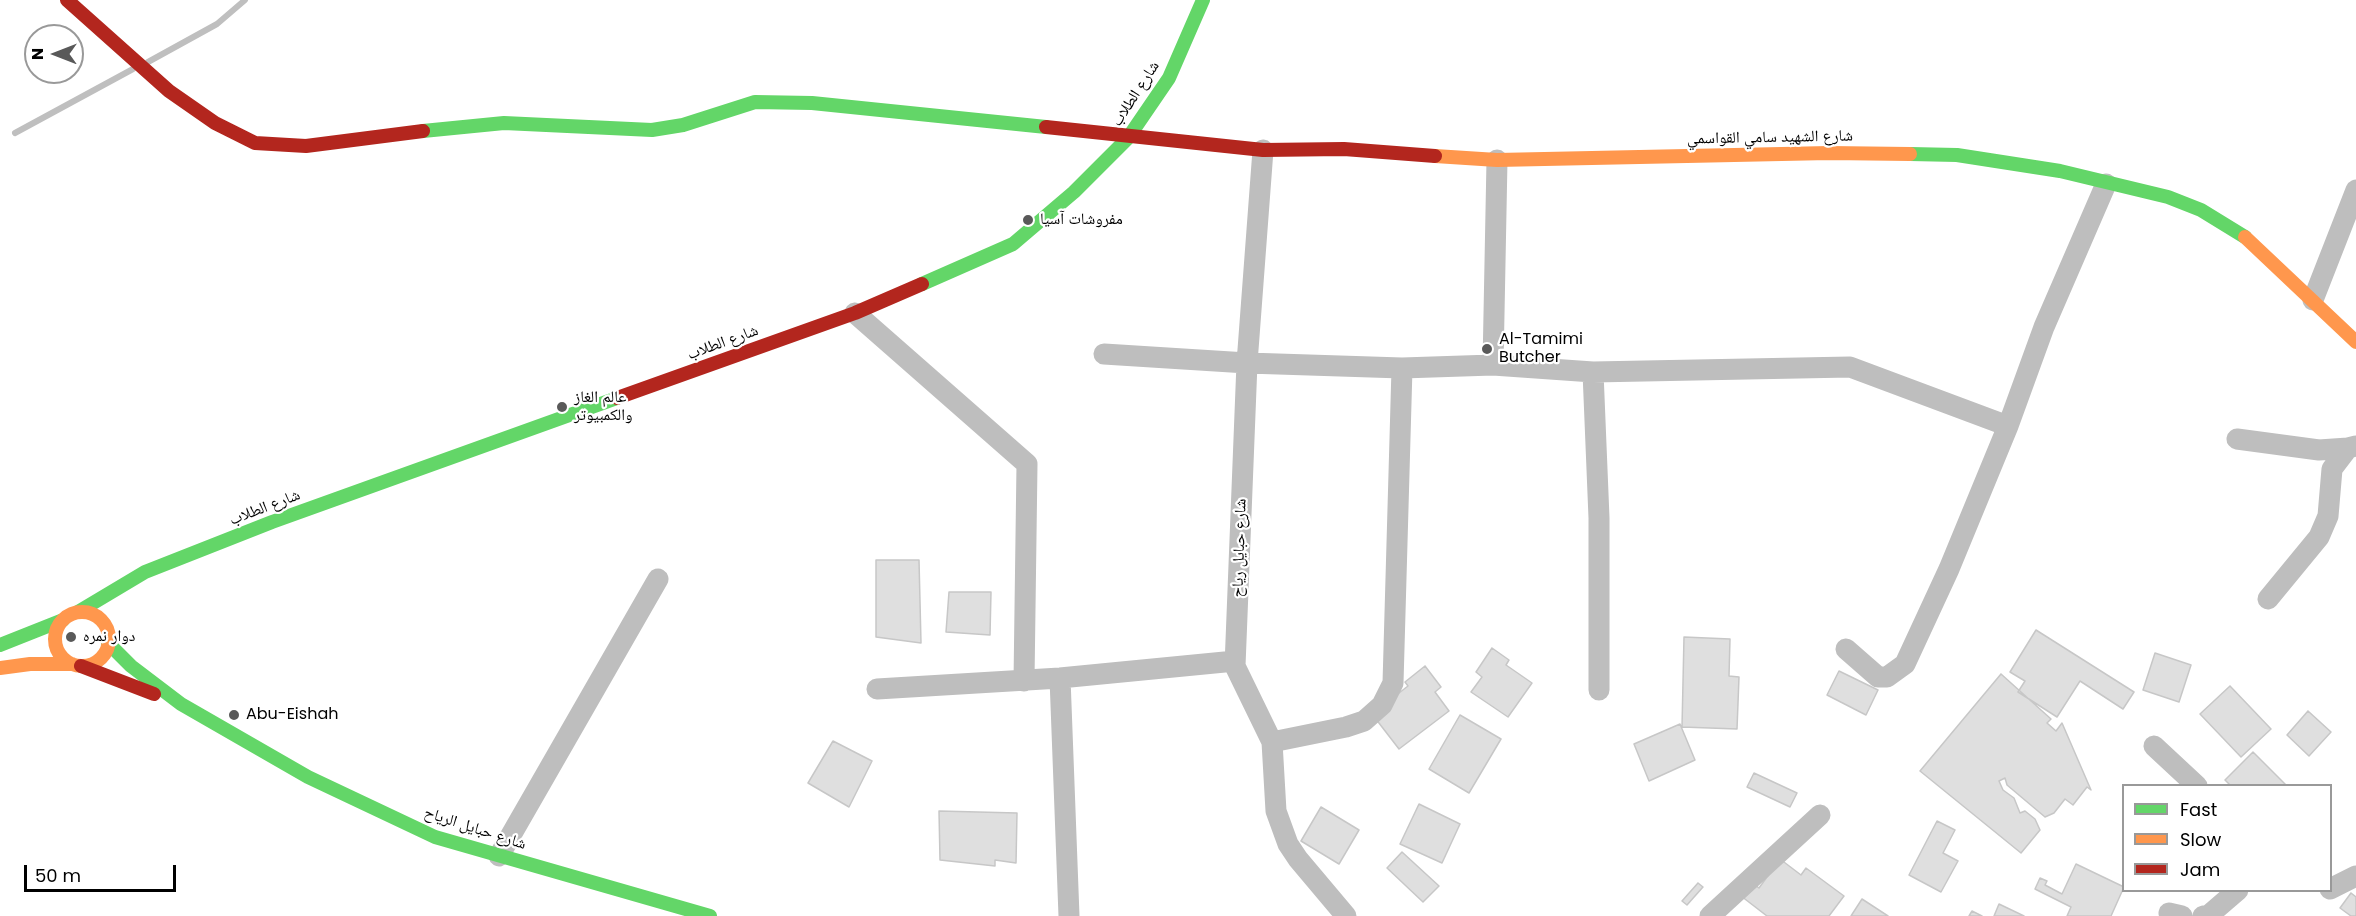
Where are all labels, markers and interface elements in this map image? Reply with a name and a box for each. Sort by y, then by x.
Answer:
north arrow [24,24,84,84]
text: N [26,48,49,60]
street label: شارع الطلاب [1108,58,1164,130]
street label: شارع الشهيد سامي القواسمي [1687,127,1853,149]
place label: مفروشات آسيا [1040,210,1123,230]
marker: مفروشات آسيا [1021,213,1035,227]
street label: شارع الطلاب [685,321,761,365]
place label: Al-Tamimi Butcher [1499,330,1583,368]
marker: Al-Tamimi Butcher [1480,342,1494,356]
place label: عالم الغاز والكمبيوتر [574,388,633,426]
marker: عالم الغاز والكمبيوتر [555,400,569,414]
street label: شارع الطلاب [227,486,303,530]
street label: شارع حبايل رياح [1229,498,1251,598]
place label: دوار نمره [83,627,135,647]
marker: دوار نمره [64,630,78,644]
place label: Abu-Eishah [246,705,338,725]
marker: Abu-Eishah [227,708,241,722]
legend [2122,784,2332,892]
text: Fast [2180,797,2217,822]
street label: شارع حبايل الرياح [422,803,528,855]
text: Slow [2180,827,2221,852]
scale bar [27,853,178,891]
text: Jam [2180,857,2220,882]
text: 50 m [35,863,81,888]

